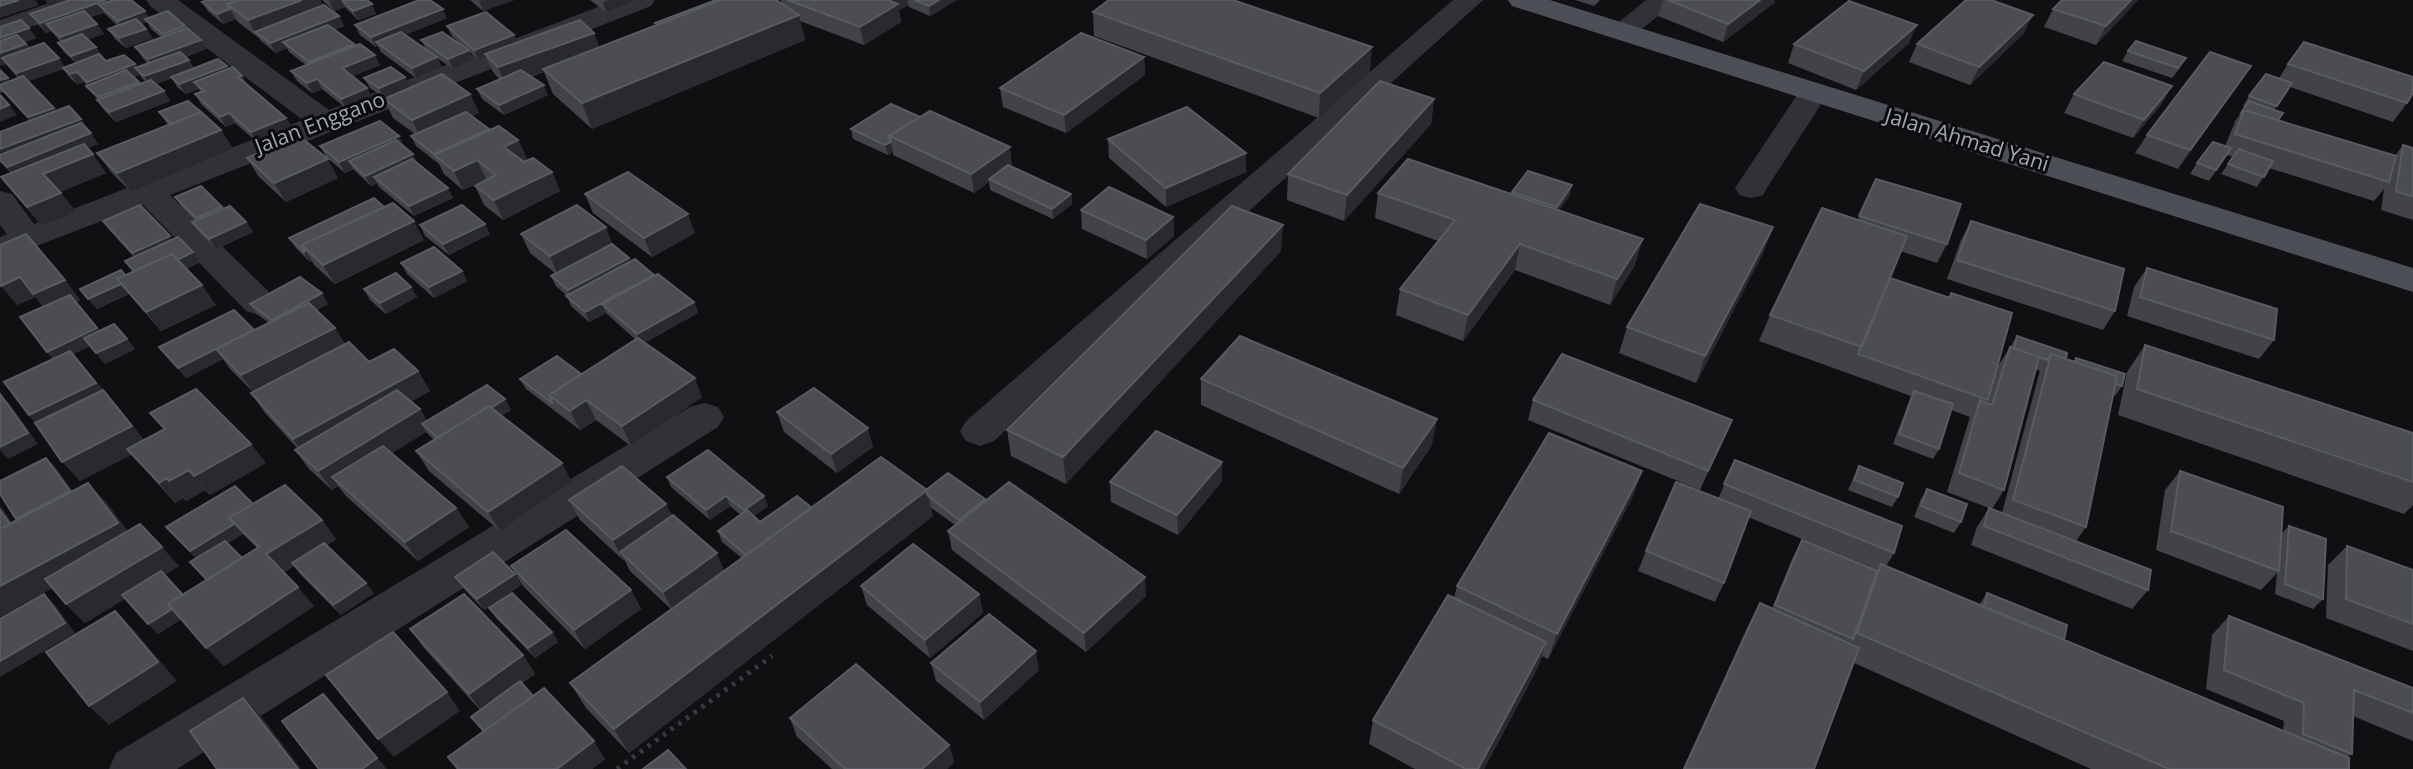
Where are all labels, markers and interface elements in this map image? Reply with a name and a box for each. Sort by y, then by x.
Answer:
street label: Jalan Enggano [249,84,389,160]
street label: Jalan Ahmad Yani [1880,100,2053,177]

